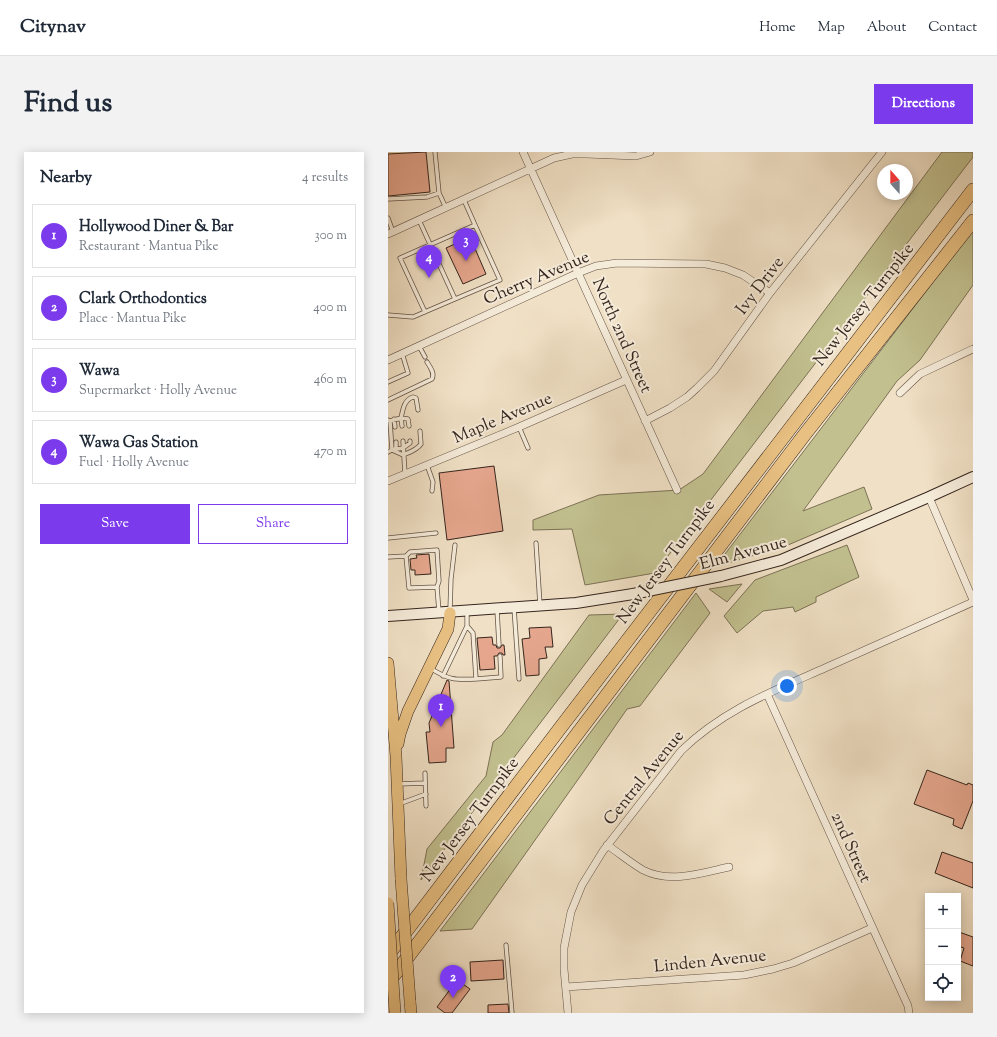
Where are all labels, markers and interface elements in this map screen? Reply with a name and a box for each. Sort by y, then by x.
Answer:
text: Citynav [20,14,86,41]
text: Home [759,18,796,38]
text: Map [818,18,845,38]
text: About [867,18,906,38]
text: Contact [928,18,977,38]
text: Find us [24,84,112,124]
button: Directions [874,84,973,124]
north arrow [877,164,913,200]
text: Nearby [40,166,92,190]
text: 4 results [302,169,348,187]
text: Hollywood Diner & Bar [79,217,233,238]
text: 1 [52,227,56,245]
text: 300 m [315,227,347,245]
pin: 3 [453,228,479,261]
text: Restaurant · Mantua Pike [79,238,218,256]
street label: New Jersey Turnpike [809,238,920,372]
pin: 4 [416,245,442,278]
street label: Cherry Avenue [480,246,594,312]
street label: Ivy Drive [731,252,791,320]
street label: North 2nd Street [585,275,657,397]
text: Clark Orthodontics [79,289,207,310]
text: 2 [51,299,57,317]
text: 400 m [313,299,347,317]
text: Place · Mantua Pike [79,310,186,328]
text: Wawa [79,361,120,382]
text: 3 [51,371,57,389]
text: 460 m [314,371,347,389]
text: Supermarket · Holly Avenue [79,382,237,400]
street label: Maple Avenue [450,387,556,451]
text: Wawa Gas Station [79,433,198,454]
text: 4 [51,443,57,461]
text: 470 m [314,443,347,461]
text: Fuel · Holly Avenue [79,454,189,472]
street label: New Jersey Turnpike [612,495,722,630]
button: Save [40,504,190,544]
button: Share [198,504,348,544]
street label: Elm Avenue [697,531,790,577]
your location [777,676,797,696]
pin: 1 [428,694,454,727]
street label: Central Avenue [599,725,690,831]
street label: New Jersey Turnpike [416,753,526,888]
street label: 2nd Street [824,809,876,887]
map controls [925,893,961,1001]
button: + [925,893,961,929]
button: − [925,929,961,965]
street label: Linden Avenue [653,944,768,980]
pin: 2 [440,965,466,998]
button: locate [925,965,961,1001]

